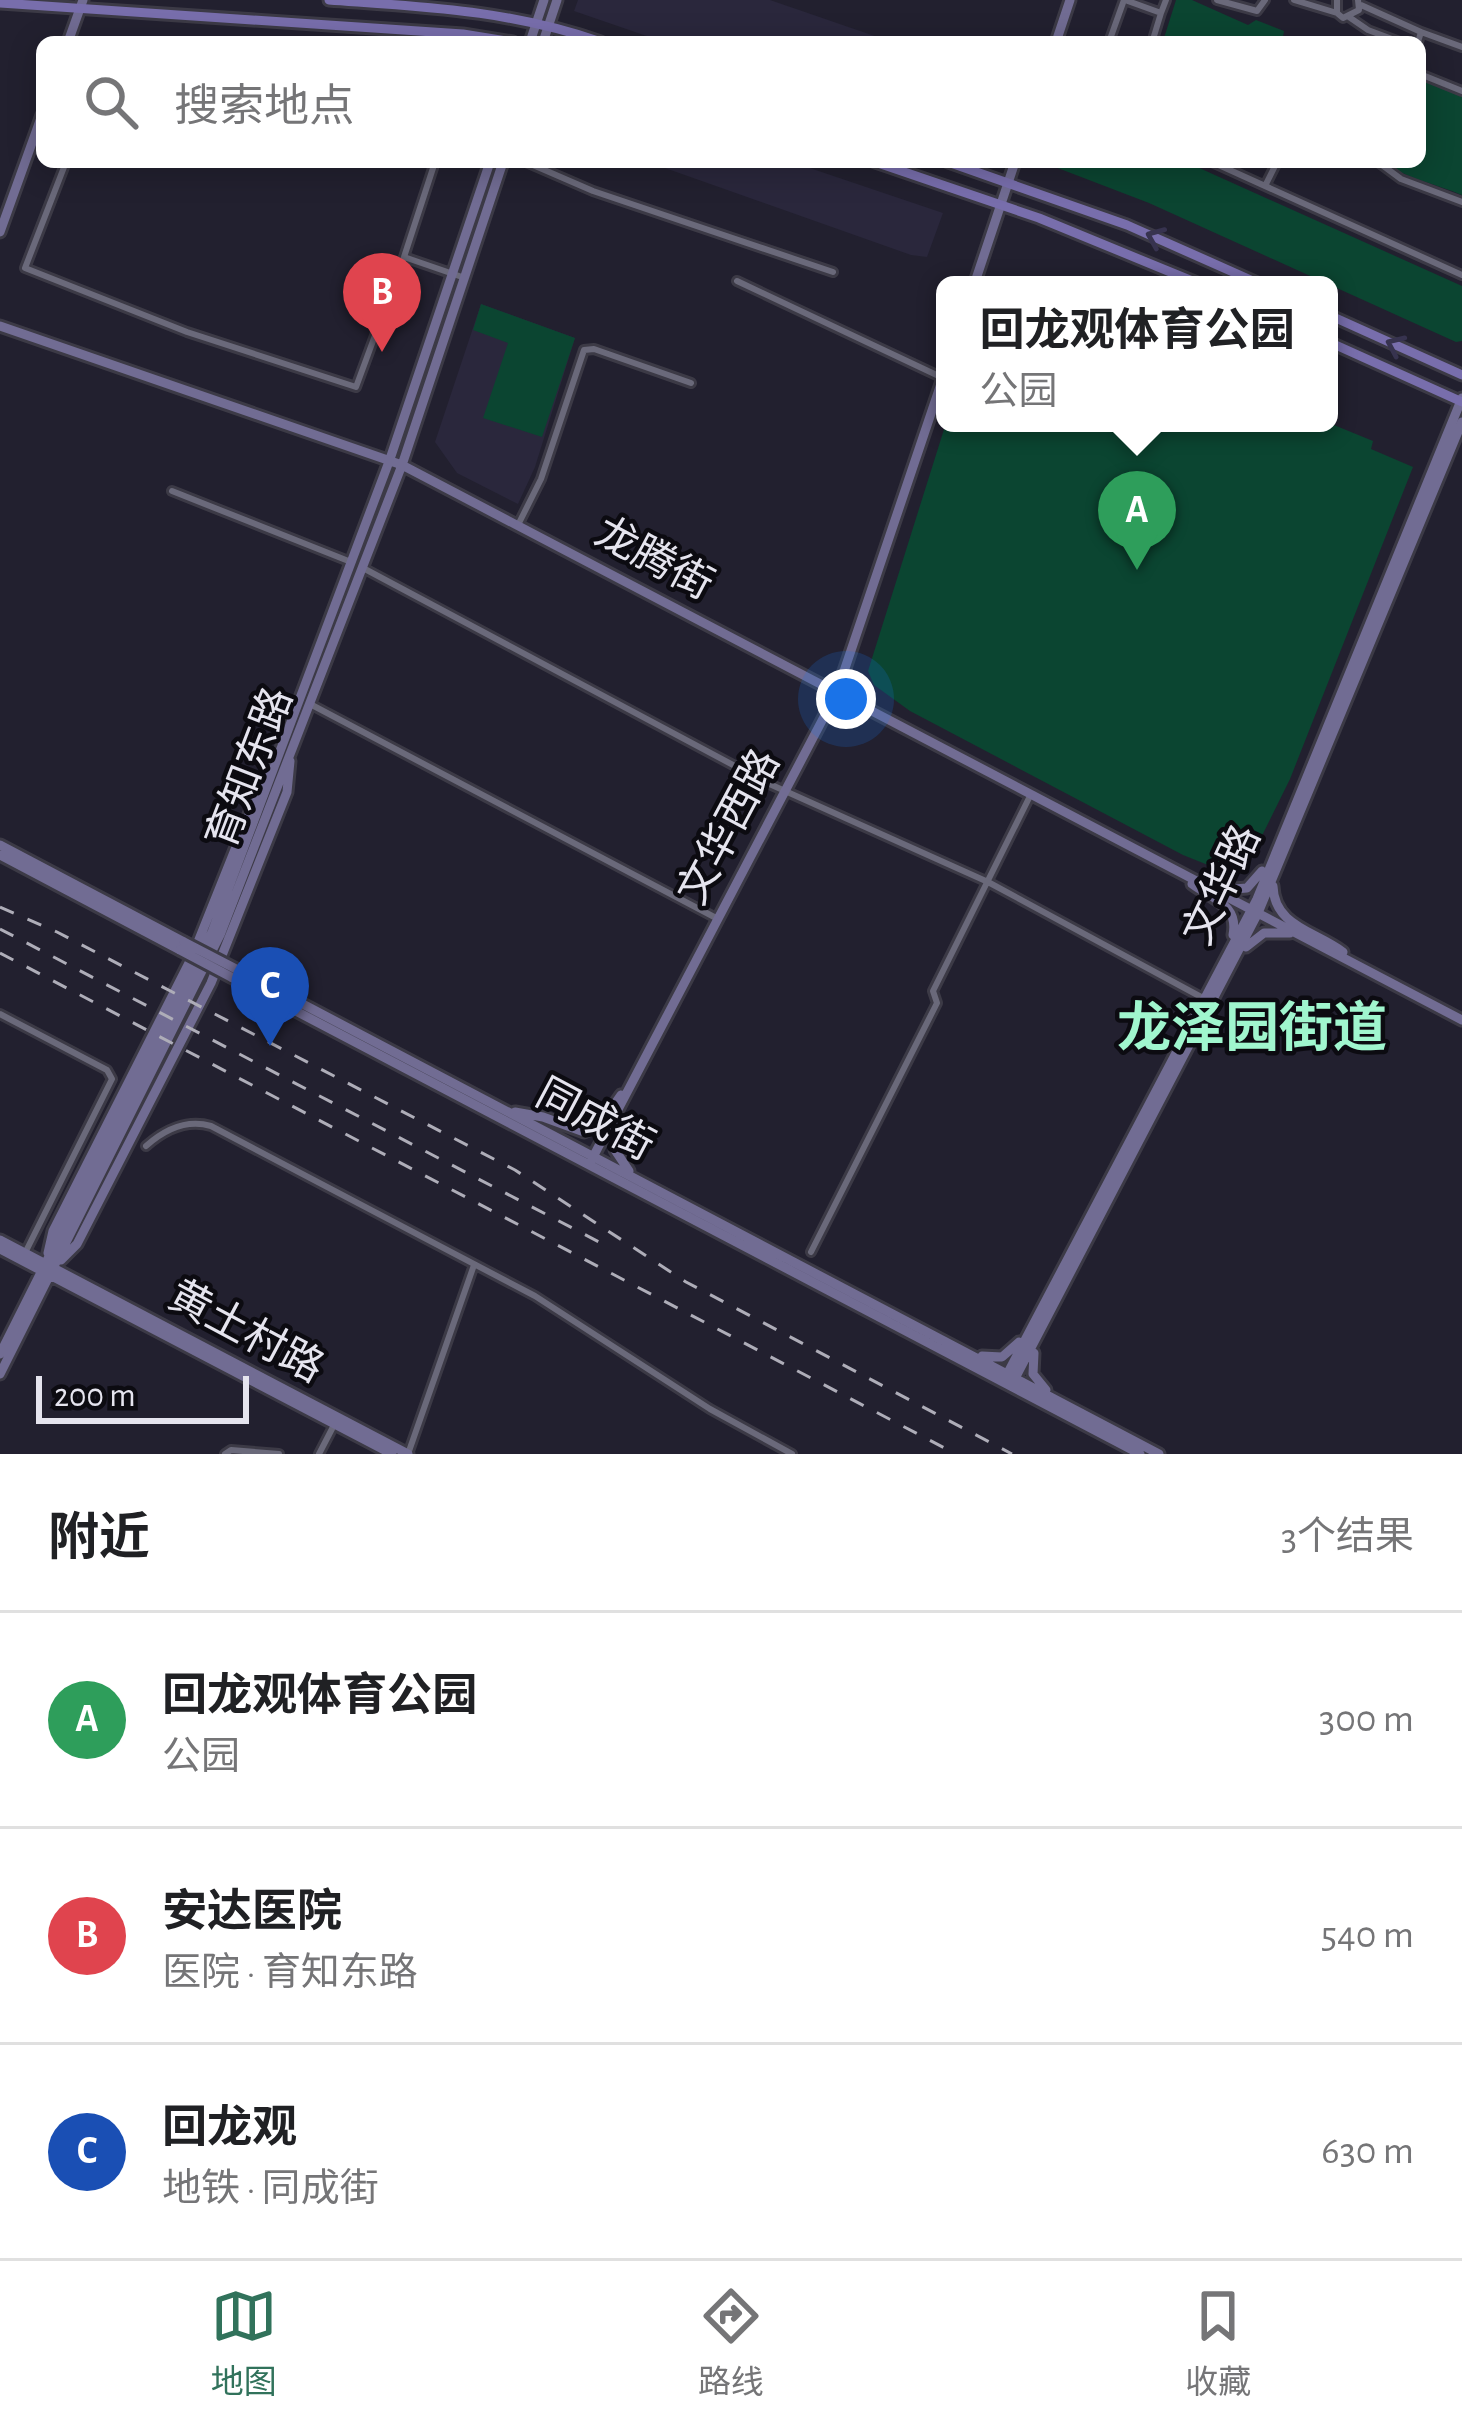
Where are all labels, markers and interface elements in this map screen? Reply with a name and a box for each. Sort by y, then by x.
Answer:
search box [36,36,1426,168]
icon: search [78,69,144,135]
text: 搜索地点 [174,85,354,130]
one-way arrow [1146,228,1168,252]
pin: B [343,253,421,352]
popup [936,276,1338,432]
text: 回龙观体育公园 [979,309,1295,354]
one-way arrow [1386,336,1408,360]
text: 公园 [979,373,1058,412]
pin: A [1098,471,1176,570]
street label: 龙腾街 [589,509,720,607]
your location [816,669,876,729]
street label: 育知东路 [198,681,300,854]
street label: 文华西路 [669,742,787,911]
street label: 文华路 [1175,818,1268,951]
pin: C [231,947,309,1046]
district label: 龙泽园街道 [1117,999,1387,1057]
street label: 同成街 [530,1070,661,1168]
street label: 黄土村路 [162,1272,331,1390]
scale bar [36,1370,249,1423]
text: 200 m [54,1380,136,1413]
text: 附近 [48,1513,150,1564]
text: 3个结果 [1281,1518,1414,1557]
text: 回龙观体育公园 [162,1674,477,1719]
text: A [75,1700,99,1739]
text: 300 m [1319,1700,1414,1739]
text: 公园 [162,1738,240,1777]
text: 安达医院 [162,1890,342,1935]
text: B [76,1916,98,1955]
text: 540 m [1321,1916,1414,1955]
text: 医院 · 育知东路 [162,1954,418,1993]
text: 回龙观 [162,2106,297,2151]
text: C [77,2132,97,2171]
text: 630 m [1321,2132,1414,2171]
text: 地铁 · 同成街 [162,2170,379,2209]
tab: 地图 [211,2283,277,2404]
tab: 路线 [698,2283,764,2404]
tab: 收藏 [1185,2283,1251,2404]

